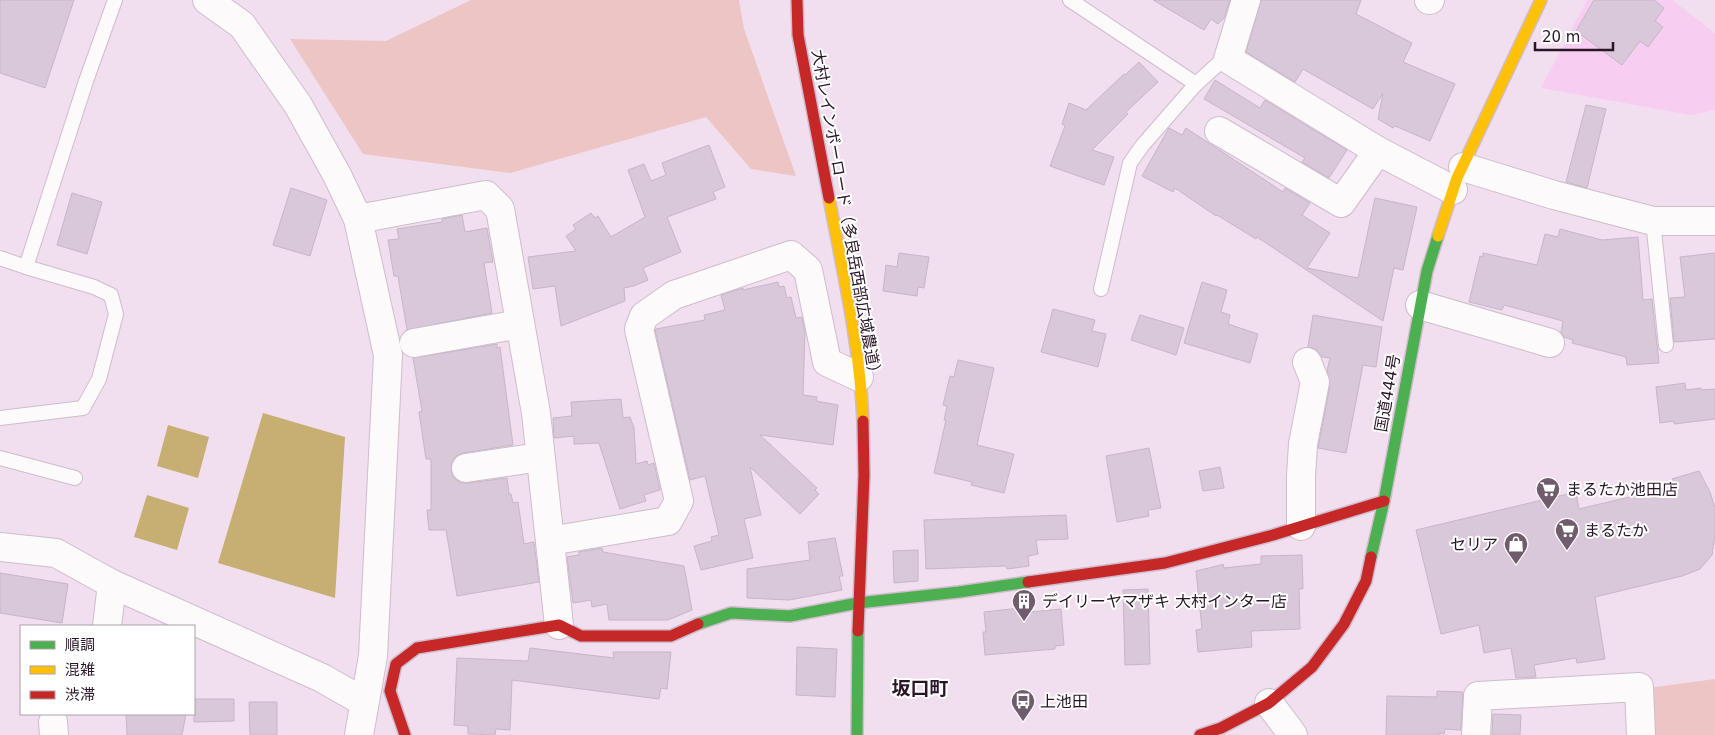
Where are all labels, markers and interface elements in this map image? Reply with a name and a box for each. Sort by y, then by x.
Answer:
scale bar [1535,20,1612,52]
text: 20 m [1542,28,1580,46]
street label: 大村レインボーロード（多良岳西部広域農道） [808,48,885,382]
street label: 国道444号 [1371,353,1404,433]
supermarket icon: まるたか池田店 [1535,476,1561,510]
place label: まるたか池田店 [1566,480,1678,499]
supermarket icon: まるたか [1554,517,1580,551]
place label: まるたか [1584,521,1648,540]
shop icon: セリア [1503,531,1529,565]
place label: セリア [1450,535,1498,554]
building icon: デイリーヤマザキ 大村インター店 [1011,588,1037,622]
place label: デイリーヤマザキ 大村インター店 [1042,592,1287,611]
legend [20,625,195,715]
text: 順調 [65,636,95,654]
text: 混雑 [65,661,95,679]
district label: 坂口町 [891,677,949,699]
text: 渋滞 [65,686,95,704]
bus stop icon: 上池田 [1010,688,1036,722]
place label: 上池田 [1040,692,1088,711]

